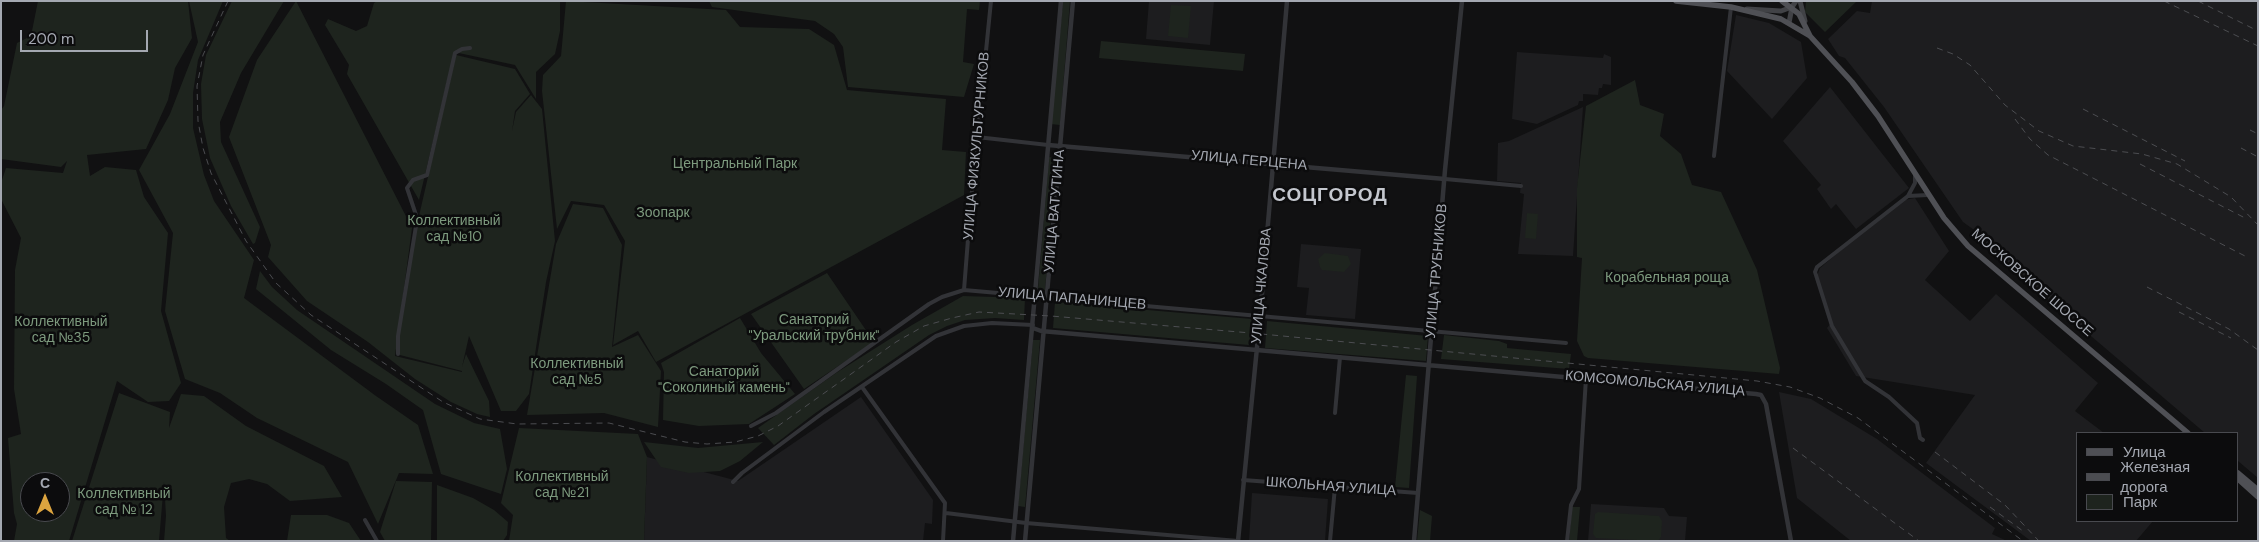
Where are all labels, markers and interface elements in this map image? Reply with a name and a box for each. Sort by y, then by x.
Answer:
scale bar [22,20,150,52]
text: 200 m [28,29,74,49]
street label: УЛИЦА ФИЗКУЛЬТУРНИКОВ [960,51,994,241]
street label: УЛИЦА ГЕРЦЕНА [1190,148,1308,174]
street label: УЛИЦА ВАТУТИНА [1041,149,1069,273]
park label: Центральный Парк [673,156,797,172]
district label: СОЦГОРОД [1271,185,1389,207]
street label: УЛИЦА ТРУБНИКОВ [1423,203,1451,339]
park label: Зоопарк [636,205,690,221]
park label: Коллективный сад №10 [407,213,501,246]
street label: МОСКОВСКОЕ ШОССЕ [1968,226,2096,340]
street label: УЛИЦА ЧКАЛОВА [1249,227,1275,345]
park label: Корабельная роща [1605,270,1729,286]
street label: УЛИЦА ПАПАНИНЦЕВ [997,284,1147,314]
park label: Санаторий "Уральский трубник" [749,312,879,344]
park label: Коллективный сад №35 [14,314,108,347]
park label: Коллективный сад №5 [530,356,624,388]
park label: Санаторий "Соколиный камень" [658,364,790,397]
street label: КОМСОМОЛЬСКАЯ УЛИЦА [1564,368,1746,400]
legend [2076,432,2239,522]
text: Улица [2123,442,2166,462]
text: Железная дорога [2120,457,2190,497]
park label: Коллективный сад №21 [515,469,609,502]
north arrow [20,472,70,522]
text: С [40,474,50,492]
street label: ШКОЛЬНАЯ УЛИЦА [1265,474,1397,500]
park label: Коллективный сад № 12 [77,486,171,518]
text: Парк [2123,492,2157,512]

